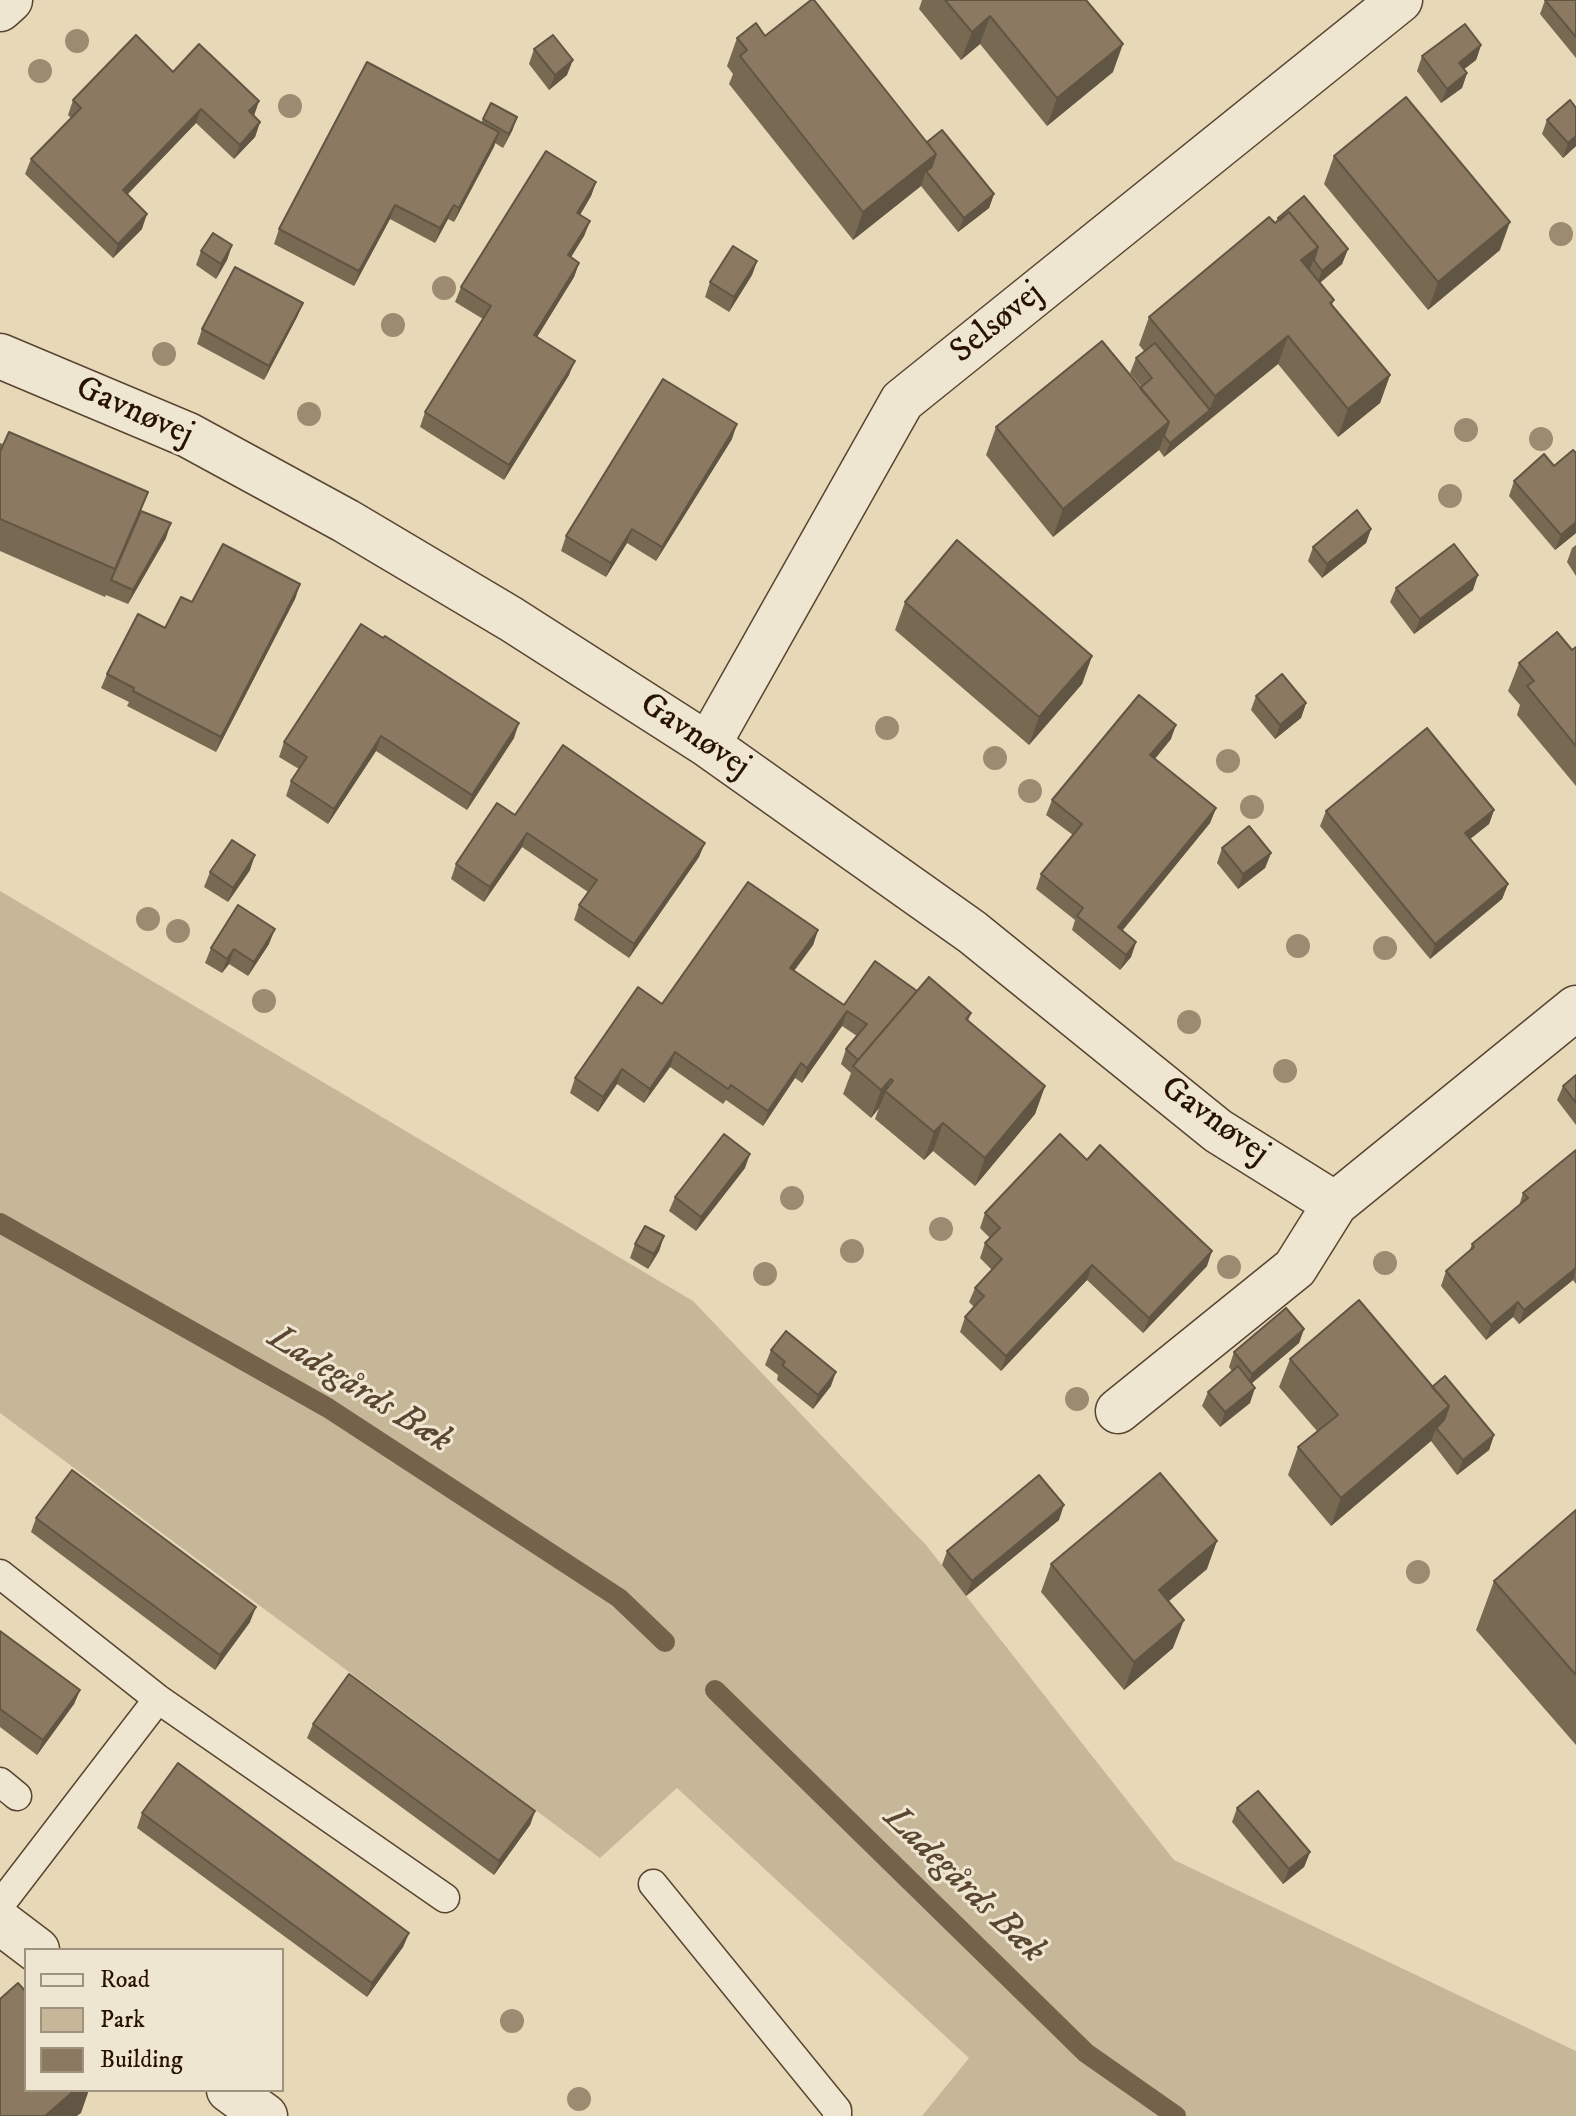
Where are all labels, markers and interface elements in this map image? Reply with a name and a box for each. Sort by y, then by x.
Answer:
street label: Selsøvej [944,274,1052,374]
street label: Gavnøvej [69,369,199,457]
street label: Gavnøvej [631,685,757,789]
street label: Gavnøvej [1152,1069,1276,1175]
water label: Ladegårds Bæk [259,1318,459,1464]
water label: Ladegårds Bæk [873,1798,1053,1974]
legend [24,1948,284,2092]
text: Road [100,1965,150,1995]
text: Park [100,2005,145,2035]
text: Building [100,2045,183,2075]

